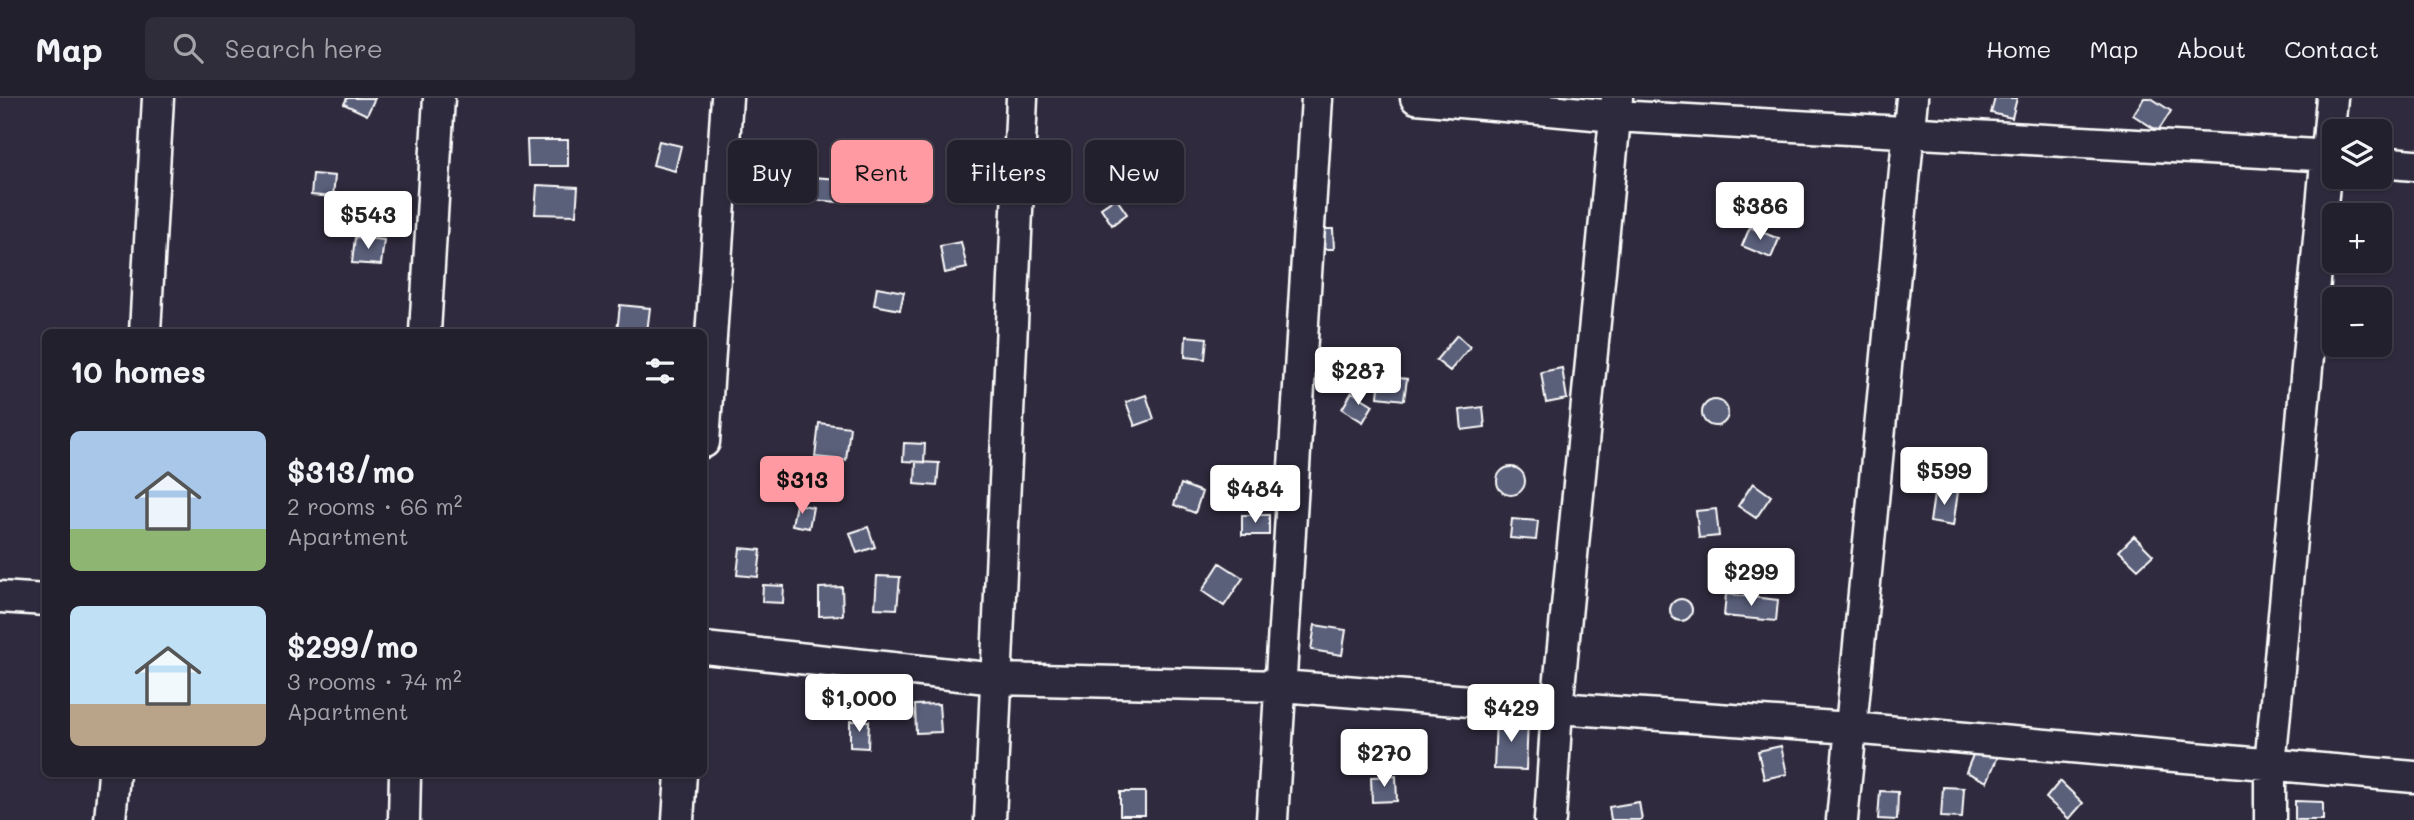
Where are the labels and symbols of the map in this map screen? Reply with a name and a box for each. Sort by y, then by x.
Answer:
pin: $386 [1719,183,1801,242]
pin: $543 [327,192,409,251]
pin: $287 [1317,348,1399,407]
pin: $599 [1903,448,1985,507]
pin: $313 [761,456,843,516]
pin: $484 [1214,466,1296,525]
pin: $299 [1710,548,1792,608]
pin: $1,000 [802,674,916,734]
pin: $429 [1470,684,1552,744]
pin: $270 [1343,730,1425,789]

